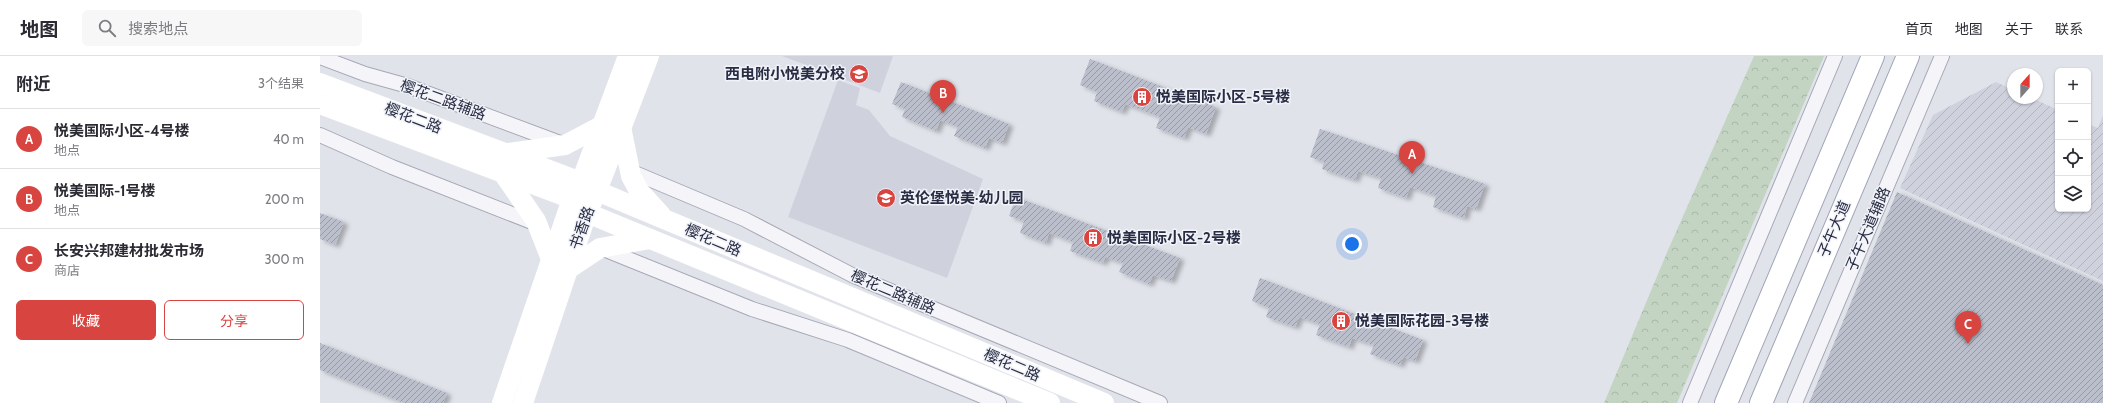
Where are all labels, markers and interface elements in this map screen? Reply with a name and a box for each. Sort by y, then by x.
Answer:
search box [82,10,362,46]
icon: search [96,17,118,39]
text: 地图 [20,18,58,41]
text: 搜索地点 [128,20,188,38]
text: 首页 [1905,20,1933,38]
text: 地图 [1955,20,1983,38]
text: 关于 [2005,20,2033,38]
text: 联系 [2055,20,2083,38]
school or university icon: 西电附小悦美分校 [848,63,870,85]
place label: 西电附小悦美分校 [725,65,845,83]
north arrow [2007,68,2043,104]
map controls [2055,68,2091,212]
button: + [2055,68,2091,104]
text: 附近 [16,74,50,94]
text: 3个结果 [258,75,304,91]
street label: 樱花二路辅路 [398,76,488,124]
pin: B [930,80,956,113]
building icon: 悦美国际小区-5号楼 [1131,86,1153,108]
place label: 悦美国际小区-5号楼 [1156,88,1290,106]
street label: 樱花二路 [382,99,444,137]
button: − [2055,104,2091,140]
text: 悦美国际小区-4号楼 [54,122,190,140]
text: A [25,131,33,147]
text: 40 m [273,131,304,147]
button: locate [2055,140,2091,176]
pin: A [1399,141,1425,174]
text: 地点 [54,142,80,158]
button: layers [2055,176,2091,212]
text: 悦美国际-1号楼 [54,182,156,200]
street label: 子午大道辅路 [1842,184,1894,274]
school or university icon: 英伦堡悦美·幼儿园 [875,187,897,209]
place label: 英伦堡悦美·幼儿园 [900,189,1023,207]
text: B [25,191,33,207]
text: 200 m [265,191,304,207]
street label: 子午大道 [1814,198,1854,260]
text: 地点 [54,202,80,218]
street label: 书香路 [566,204,598,252]
street label: 樱花二路 [682,220,744,260]
building icon: 悦美国际小区-2号楼 [1082,227,1104,249]
place label: 悦美国际小区-2号楼 [1107,229,1241,247]
your location [1342,234,1362,254]
text: 长安兴邦建材批发市场 [54,242,204,260]
text: C [25,251,33,267]
text: 300 m [264,251,304,267]
text: 商店 [54,262,80,278]
street label: 樱花二路辅路 [848,266,938,318]
button: 收藏 [16,300,156,340]
button: 分享 [164,300,304,340]
building icon: 悦美国际花园-3号楼 [1330,310,1352,332]
pin: C [1955,311,1981,344]
place label: 悦美国际花园-3号楼 [1355,312,1489,330]
street label: 樱花二路 [981,345,1043,385]

